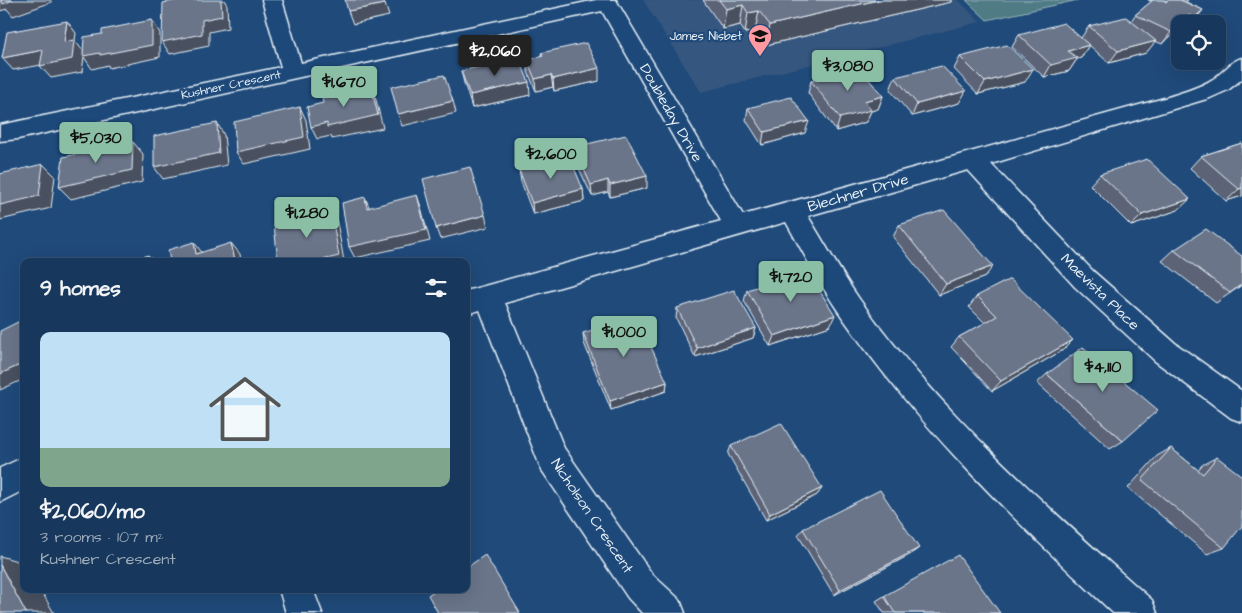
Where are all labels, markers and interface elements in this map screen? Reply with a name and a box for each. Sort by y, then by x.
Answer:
map controls [1171,15,1226,70]
button: locate [1171,15,1226,70]
school or university icon: James Nisbet [747,23,773,57]
place label: James Nisbet [669,28,742,45]
pin: $2,060 [454,34,536,77]
text: $2,060 [469,40,521,62]
pin: $3,080 [807,49,889,92]
text: $3,080 [823,55,873,77]
street label: Doubleday Drive [633,60,708,167]
street label: Kushner Crescent [179,66,283,104]
pin: $1,670 [303,66,385,108]
text: $1,670 [322,71,366,93]
pin: $5,030 [55,121,137,164]
text: $5,030 [70,127,122,149]
pin: $2,600 [510,138,592,180]
text: $2,600 [525,143,577,165]
street label: Blechner Drive [805,169,911,217]
pin: $1,280 [266,196,348,239]
text: $1,280 [285,202,329,224]
street label: Maevista Place [1056,249,1144,335]
pin: $1,720 [750,260,832,303]
text: $1,720 [770,266,812,288]
text: 9 homes [40,274,121,303]
icon: filters [422,274,450,302]
pin: $1,000 [583,316,665,358]
text: $1,000 [602,321,646,343]
pin: $4,110 [1062,350,1144,393]
text: $4,110 [1085,356,1121,378]
icon: home [200,364,290,454]
street label: Nicholson Crescent [546,454,638,578]
text: $2,060/mo [40,497,145,526]
text: 3 rooms · 107 m² [40,526,164,548]
text: Kushner Crescent [40,548,176,570]

